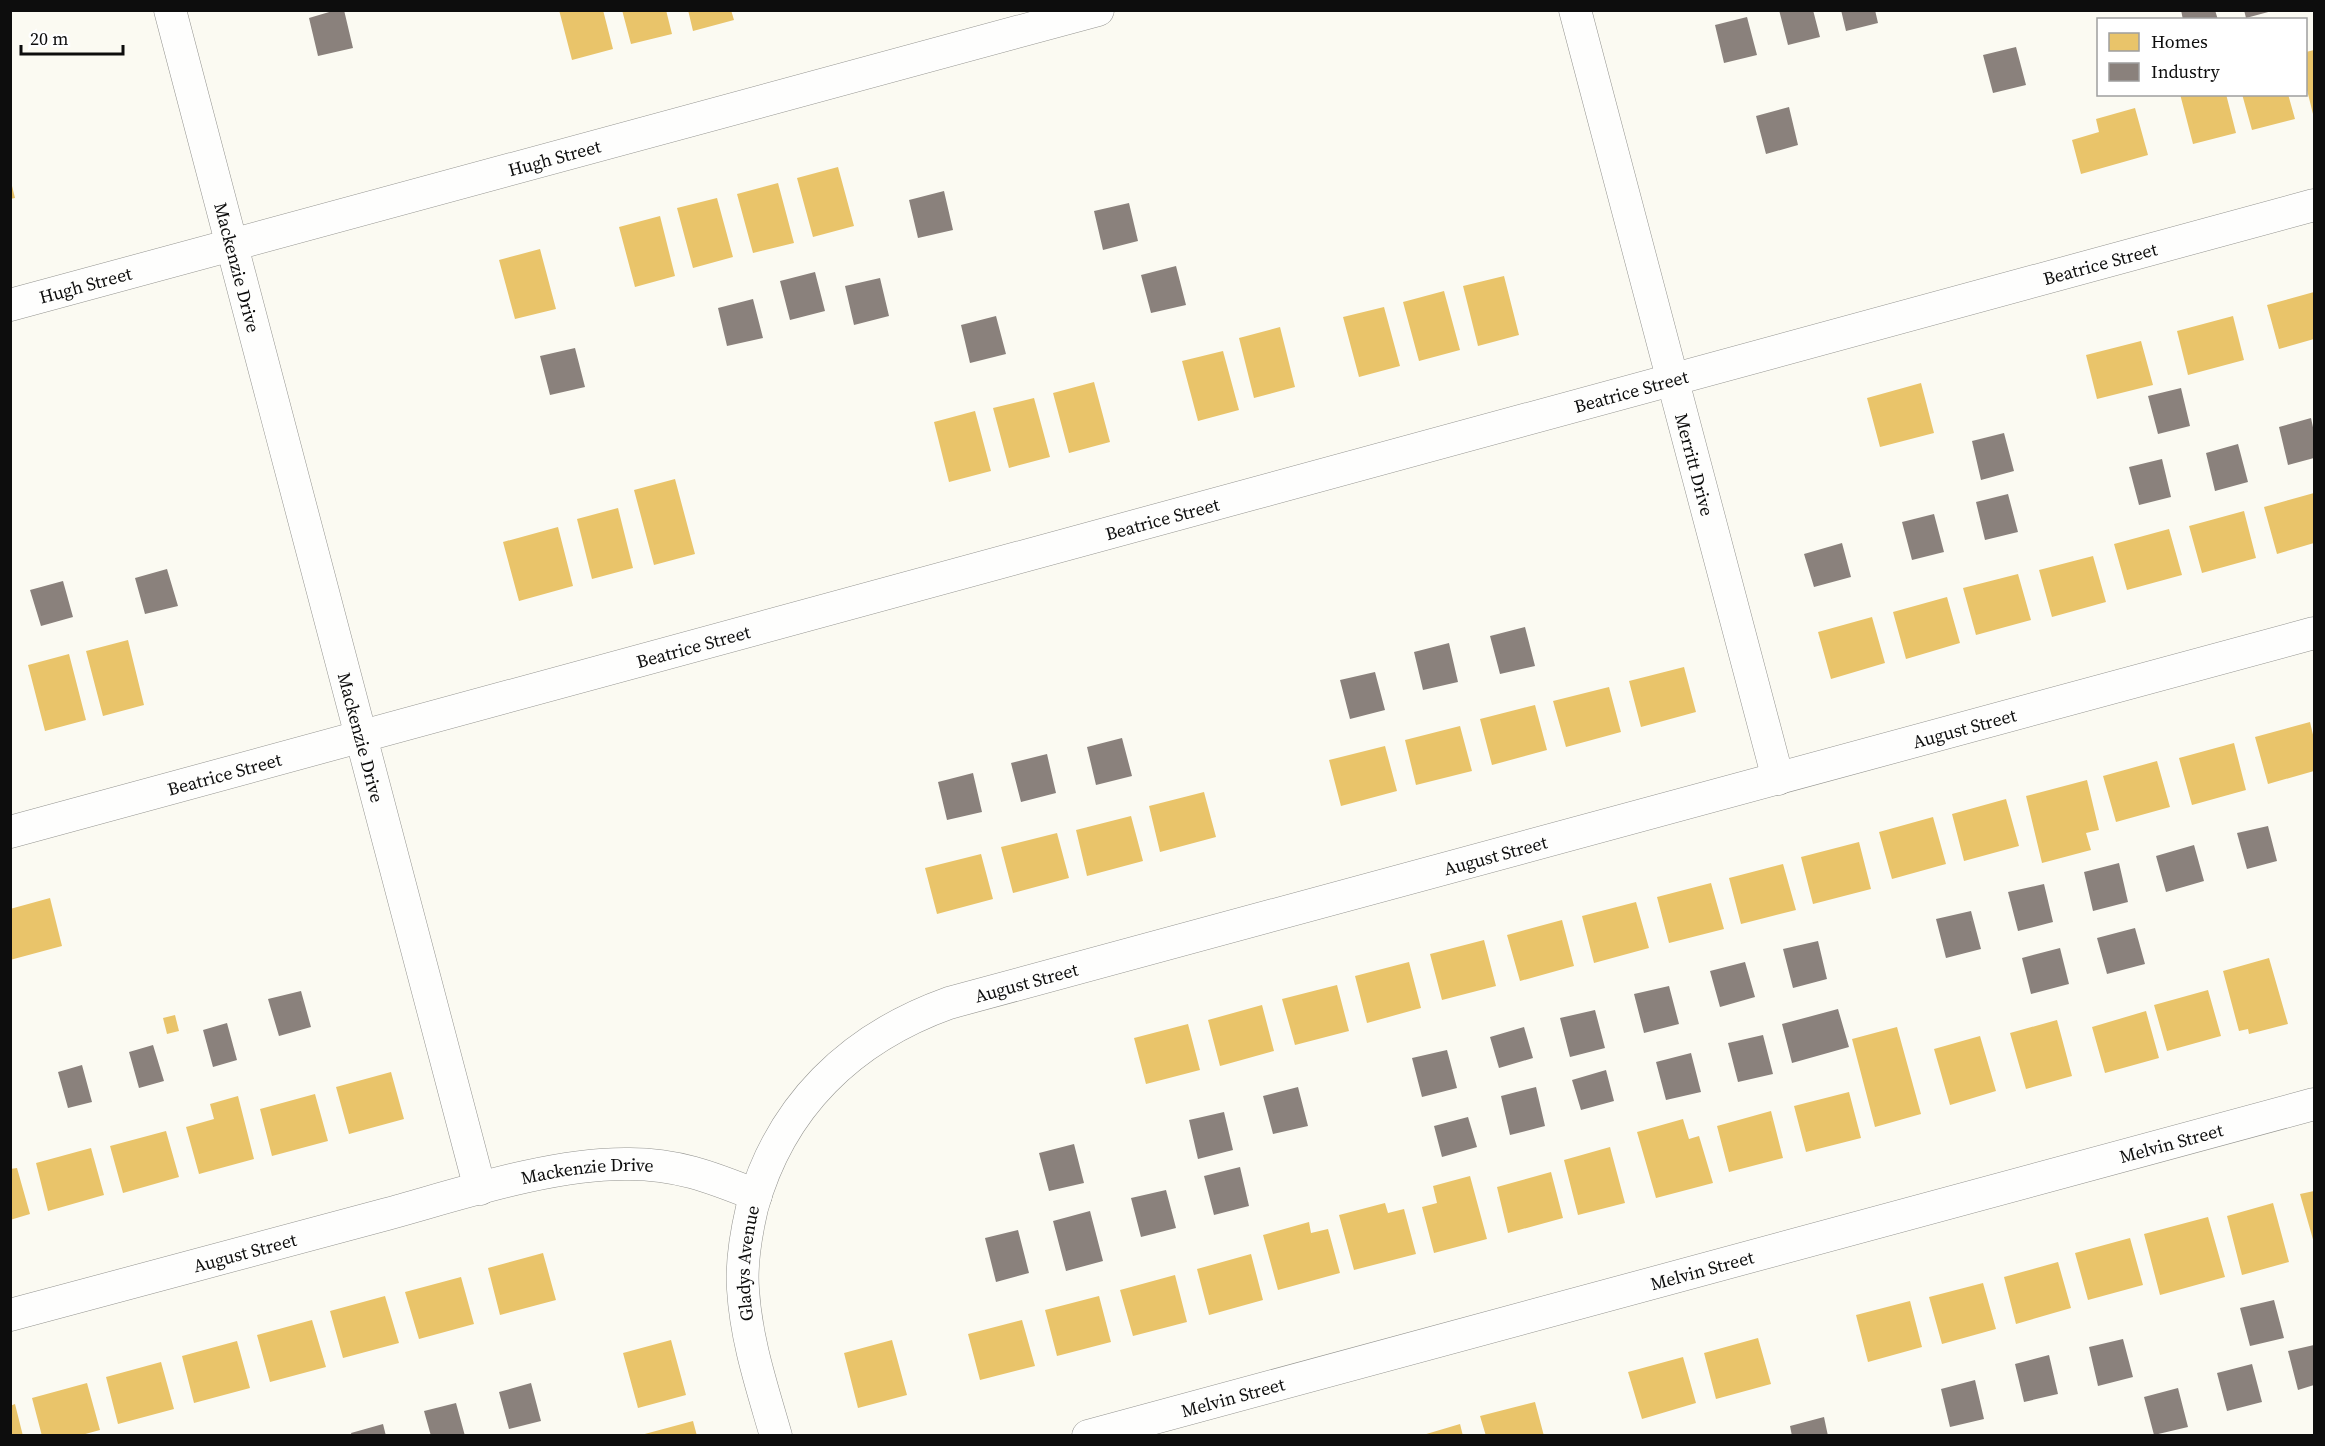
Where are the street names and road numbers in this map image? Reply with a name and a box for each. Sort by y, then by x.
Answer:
street label: Hugh Street [505,133,604,182]
street label: Mackenzie Drive [209,199,267,335]
street label: Beatrice Street [2040,236,2160,291]
street label: Hugh Street [36,260,134,309]
street label: Beatrice Street [1571,363,1691,418]
street label: Merritt Drive [1669,410,1720,518]
street label: Beatrice Street [1102,491,1222,546]
street label: Beatrice Street [633,619,753,674]
street label: Mackenzie Drive [332,669,390,805]
street label: August Street [1910,702,2019,754]
street label: Beatrice Street [164,746,284,801]
street label: August Street [1441,829,1550,881]
street label: August Street [972,956,1081,1008]
street label: Melvin Street [2116,1117,2226,1169]
street label: Mackenzie Drive [518,1151,655,1190]
street label: Gladys Avenue [730,1203,765,1323]
street label: August Street [190,1226,299,1278]
street label: Melvin Street [1647,1244,1757,1296]
street label: Melvin Street [1178,1371,1287,1423]

